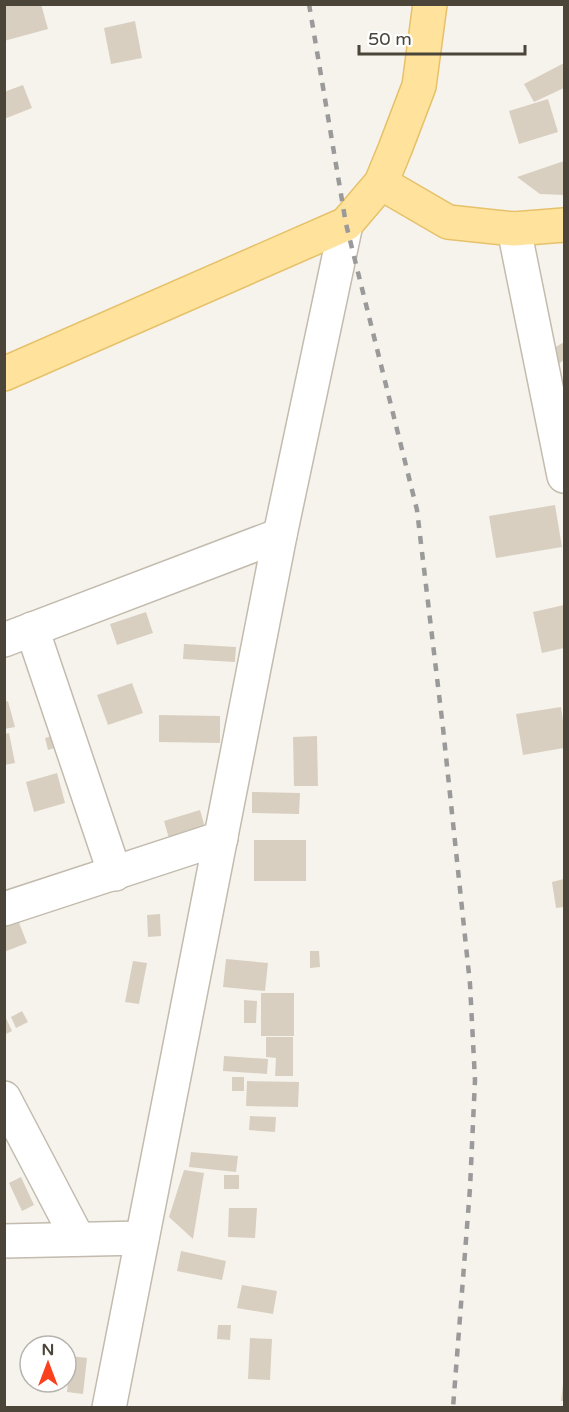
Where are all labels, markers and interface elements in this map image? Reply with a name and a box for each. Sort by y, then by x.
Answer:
scale bar [359,18,526,56]
text: 50 m [368,28,412,50]
north arrow [18,1334,78,1394]
text: N [42,1340,54,1360]

